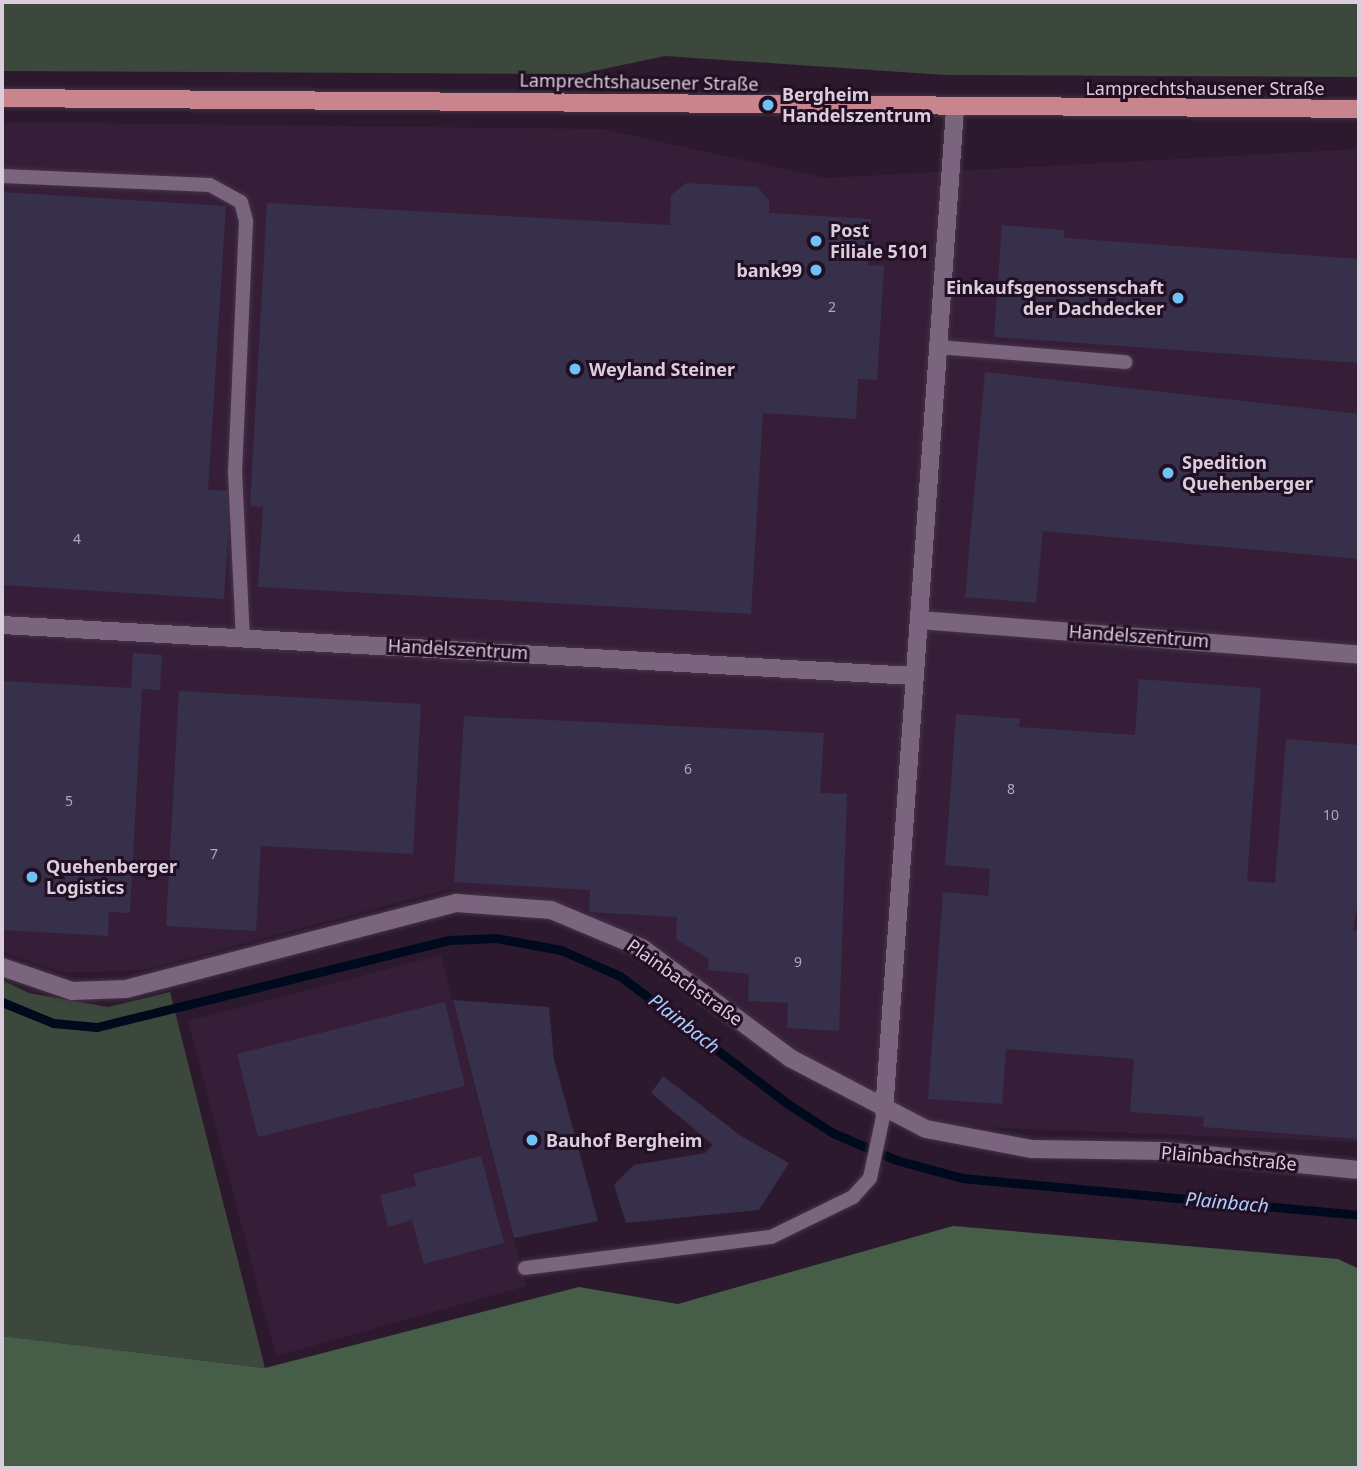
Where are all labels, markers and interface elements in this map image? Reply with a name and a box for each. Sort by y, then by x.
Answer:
street label: Lamprechtshausener Straße [519,69,759,95]
street label: Lamprechtshausener Straße [1085,77,1325,99]
place label: Bergheim Handelszentrum [782,84,931,126]
marker: Bergheim Handelszentrum [760,97,776,113]
place label: Post Filiale 5101 [830,220,929,262]
marker: Post Filiale 5101 [808,233,824,249]
place label: bank99 [736,259,802,281]
marker: bank99 [808,262,824,278]
place label: Einkaufsgenossenschaft der Dachdecker [946,277,1164,320]
marker: Einkaufsgenossenschaft der Dachdecker [1170,290,1186,306]
house number: 2 [828,299,836,315]
place label: Weyland Steiner [589,358,735,380]
marker: Weyland Steiner [567,361,583,377]
place label: Spedition Quehenberger [1182,452,1313,494]
marker: Spedition Quehenberger [1160,465,1176,481]
house number: 4 [73,531,81,547]
street label: Handelszentrum [1068,620,1210,652]
street label: Handelszentrum [387,635,529,663]
house number: 6 [684,761,692,777]
house number: 8 [1007,781,1015,797]
house number: 5 [65,793,73,809]
house number: 10 [1323,807,1339,823]
house number: 7 [210,846,218,862]
place label: Quehenberger Logistics [46,856,177,898]
marker: Quehenberger Logistics [24,869,40,885]
street label: Plainbachstraße [623,934,747,1030]
house number: 9 [794,954,802,970]
water label: Plainbach [644,989,724,1059]
place label: Bauhof Bergheim [546,1129,702,1151]
marker: Bauhof Bergheim [524,1132,540,1148]
street label: Plainbachstraße [1160,1141,1298,1175]
water label: Plainbach [1184,1188,1270,1218]

